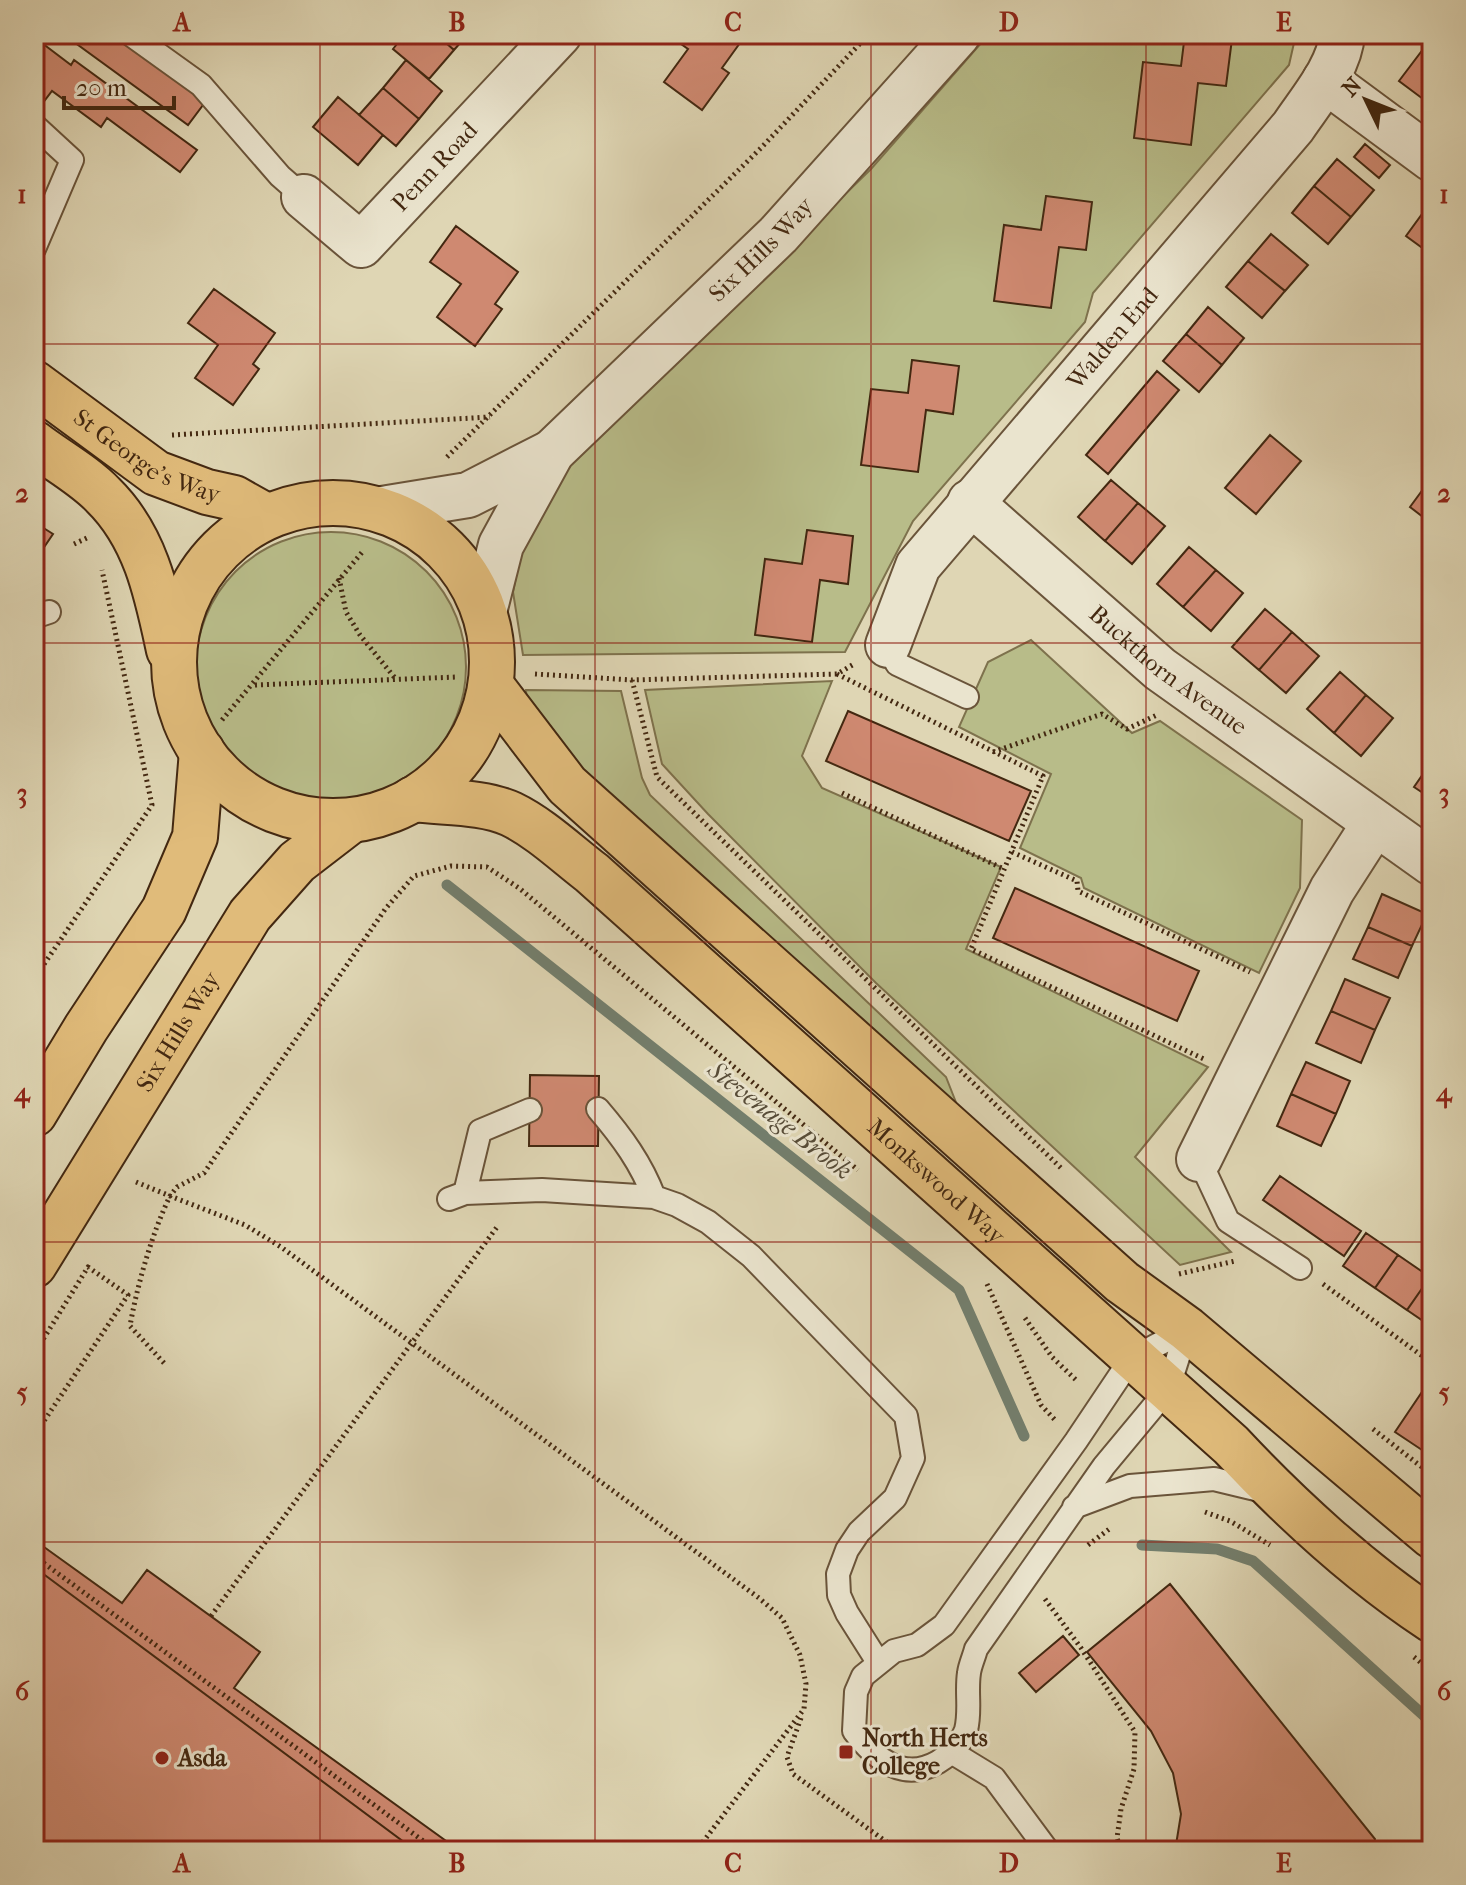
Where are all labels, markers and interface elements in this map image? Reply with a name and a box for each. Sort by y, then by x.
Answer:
text: A [172,7,192,38]
text: B [449,7,466,38]
text: C [724,7,742,38]
text: D [999,7,1019,38]
text: E [1276,7,1292,38]
scale bar [64,60,174,110]
north arrow [1326,60,1406,140]
text: N [1337,72,1368,102]
text: 20 m [76,74,127,102]
street label: Penn Road [386,115,484,217]
text: 1 [17,179,27,210]
text: 1 [1439,179,1449,210]
street label: Six Hills Way [703,191,820,308]
street label: Walden End [1061,281,1164,396]
street label: St George's Way [68,403,224,509]
text: 2 [15,478,29,509]
text: 2 [1437,478,1451,509]
street label: Buckthorn Avenue [1084,600,1252,741]
text: 3 [17,778,27,809]
text: 3 [1439,778,1449,809]
street label: Six Hills Way [130,966,226,1097]
water label: Stevenage Brook [701,1053,858,1186]
text: 4 [13,1077,31,1109]
text: 4 [1435,1077,1453,1109]
street label: Monkswood Way [862,1113,1011,1250]
text: 5 [16,1377,28,1408]
text: 5 [1438,1377,1450,1408]
text: 6 [15,1676,30,1707]
text: 6 [1437,1676,1452,1707]
place label: North Herts College [862,1724,988,1780]
marker: North Herts College [837,1743,855,1761]
place label: Asda [176,1744,227,1772]
marker: Asda [153,1749,171,1767]
text: A [172,1848,192,1879]
text: B [449,1848,466,1879]
text: C [724,1848,742,1879]
text: D [999,1848,1019,1879]
text: E [1276,1848,1292,1879]

